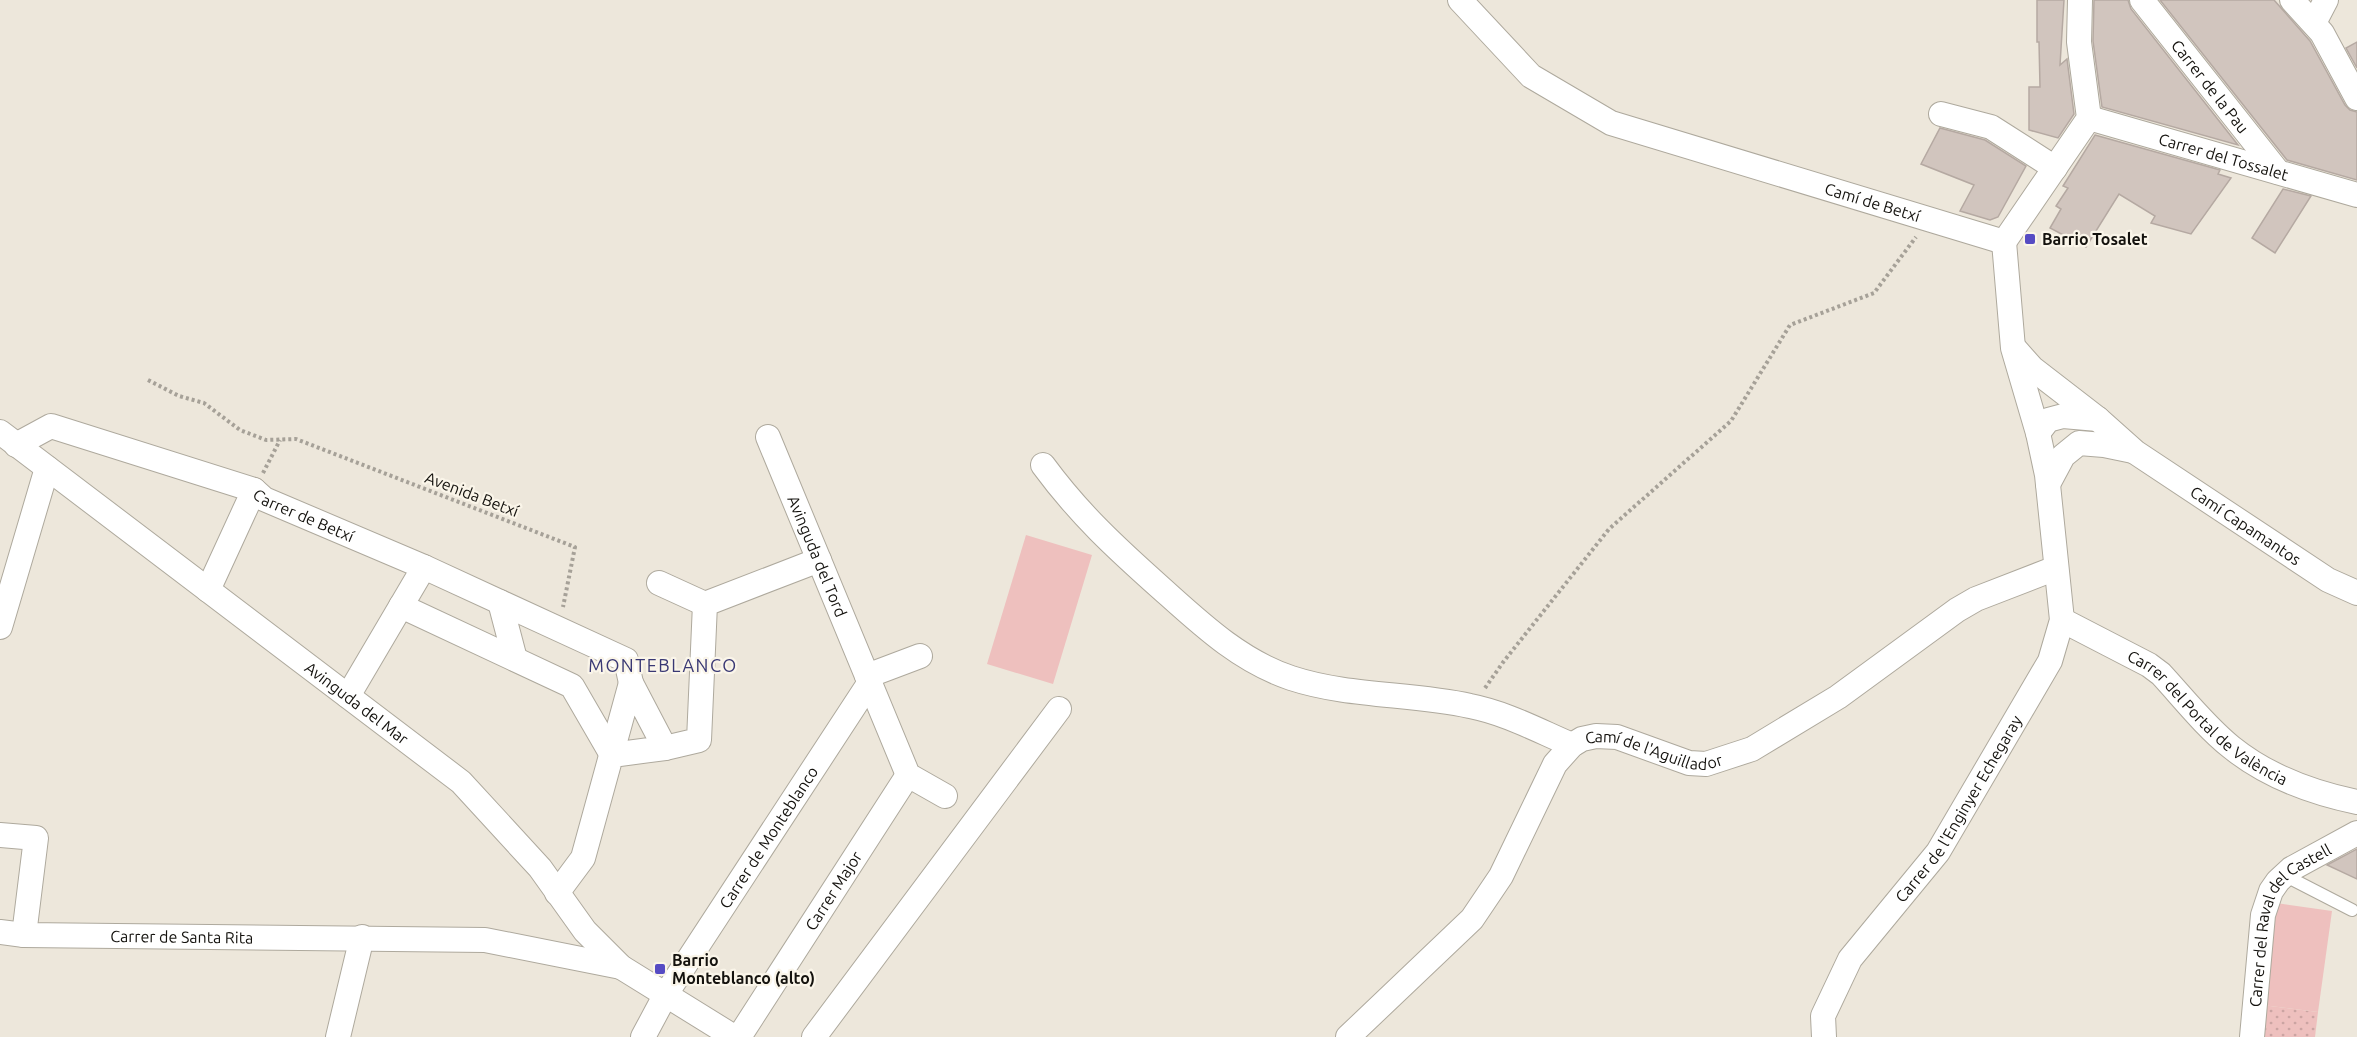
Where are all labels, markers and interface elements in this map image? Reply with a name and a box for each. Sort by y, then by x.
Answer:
street label: Carrer de la Pau [2168,36,2253,136]
street label: Carrer del Tossalet [2157,130,2291,184]
street label: Camí de Betxí [1823,179,1923,225]
place label: Barrio Tosalet [2042,230,2148,248]
marker: Barrio Tosalet [2023,232,2037,246]
street label: Avenida Betxí [423,468,522,520]
street label: Camí Capamantos [2187,482,2305,569]
street label: Carrer de Betxí [250,485,358,546]
street label: Avinguda del Tord [784,493,850,620]
street label: Carrer del Portal de València [2125,646,2290,788]
district label: MONTEBLANCO [588,655,738,675]
street label: Avinguda del Mar [302,658,412,748]
street label: Carrer de l'Enginyer Echegaray [1892,712,2025,906]
street label: Camí de l'Aguillador [1583,727,1725,773]
street label: Carrer de Monteblanco [716,763,821,912]
street label: Carrer del Raval del Castell [2246,840,2334,1008]
street label: Carrer Major [801,848,865,934]
street label: Carrer de Santa Rita [110,927,253,946]
place label: Barrio Monteblanco (alto) [672,951,815,988]
marker: Barrio Monteblanco (alto) [653,962,667,976]

